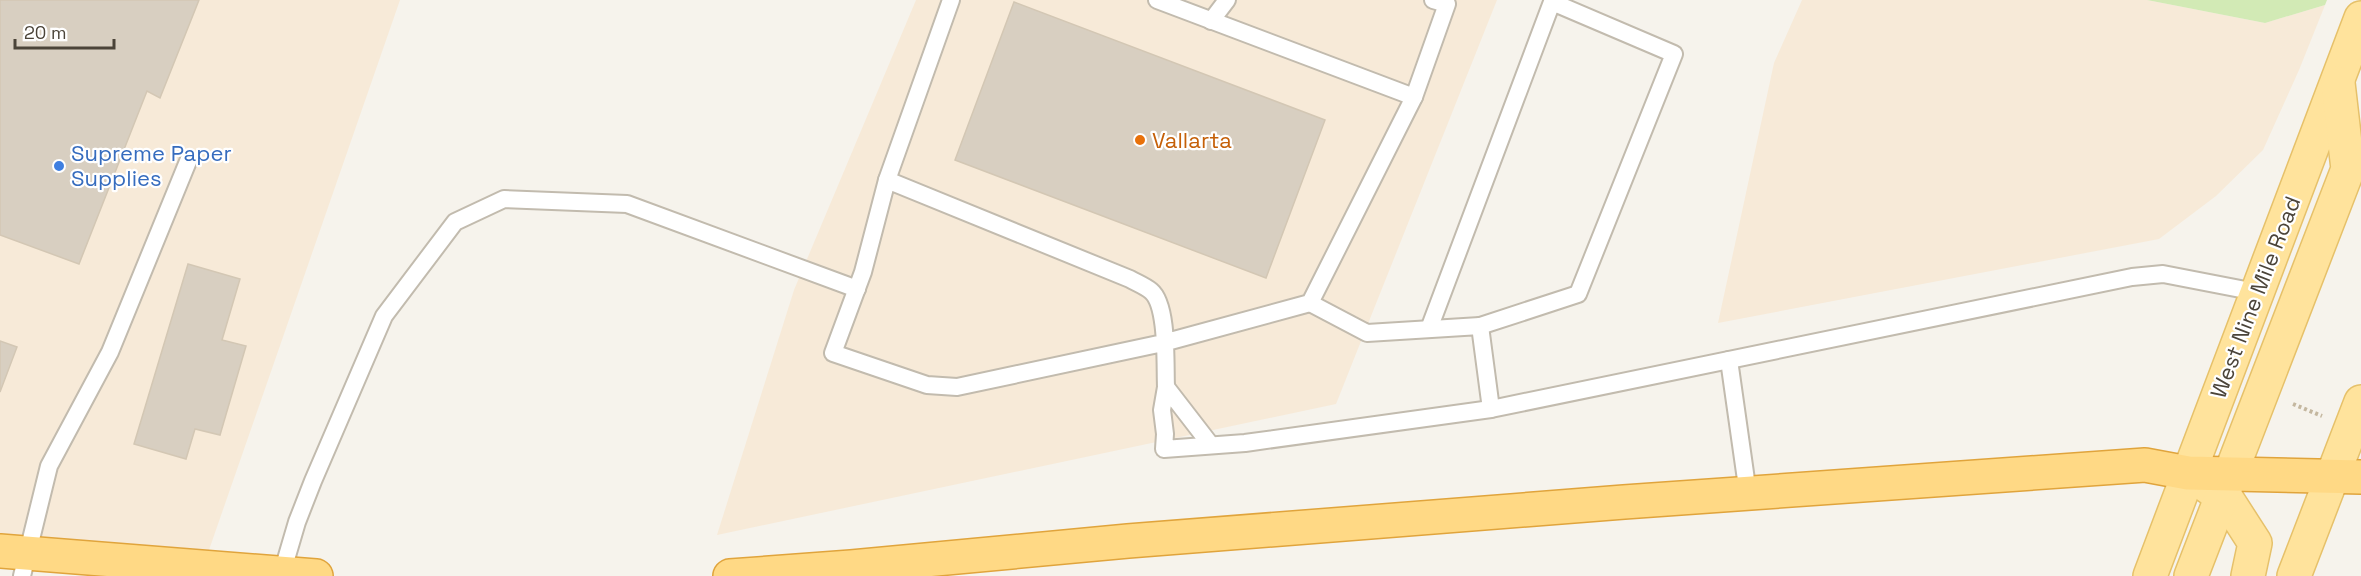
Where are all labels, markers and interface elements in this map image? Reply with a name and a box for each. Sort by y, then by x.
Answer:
scale bar [15,12,114,50]
text: 20 m [24,21,67,44]
place label: Vallarta [1152,126,1232,154]
marker: Vallarta [1133,133,1147,147]
place label: Supreme Paper Supplies [71,139,232,192]
marker: Supreme Paper Supplies [52,159,66,173]
street label: West Nine Mile Road [2204,192,2306,402]

